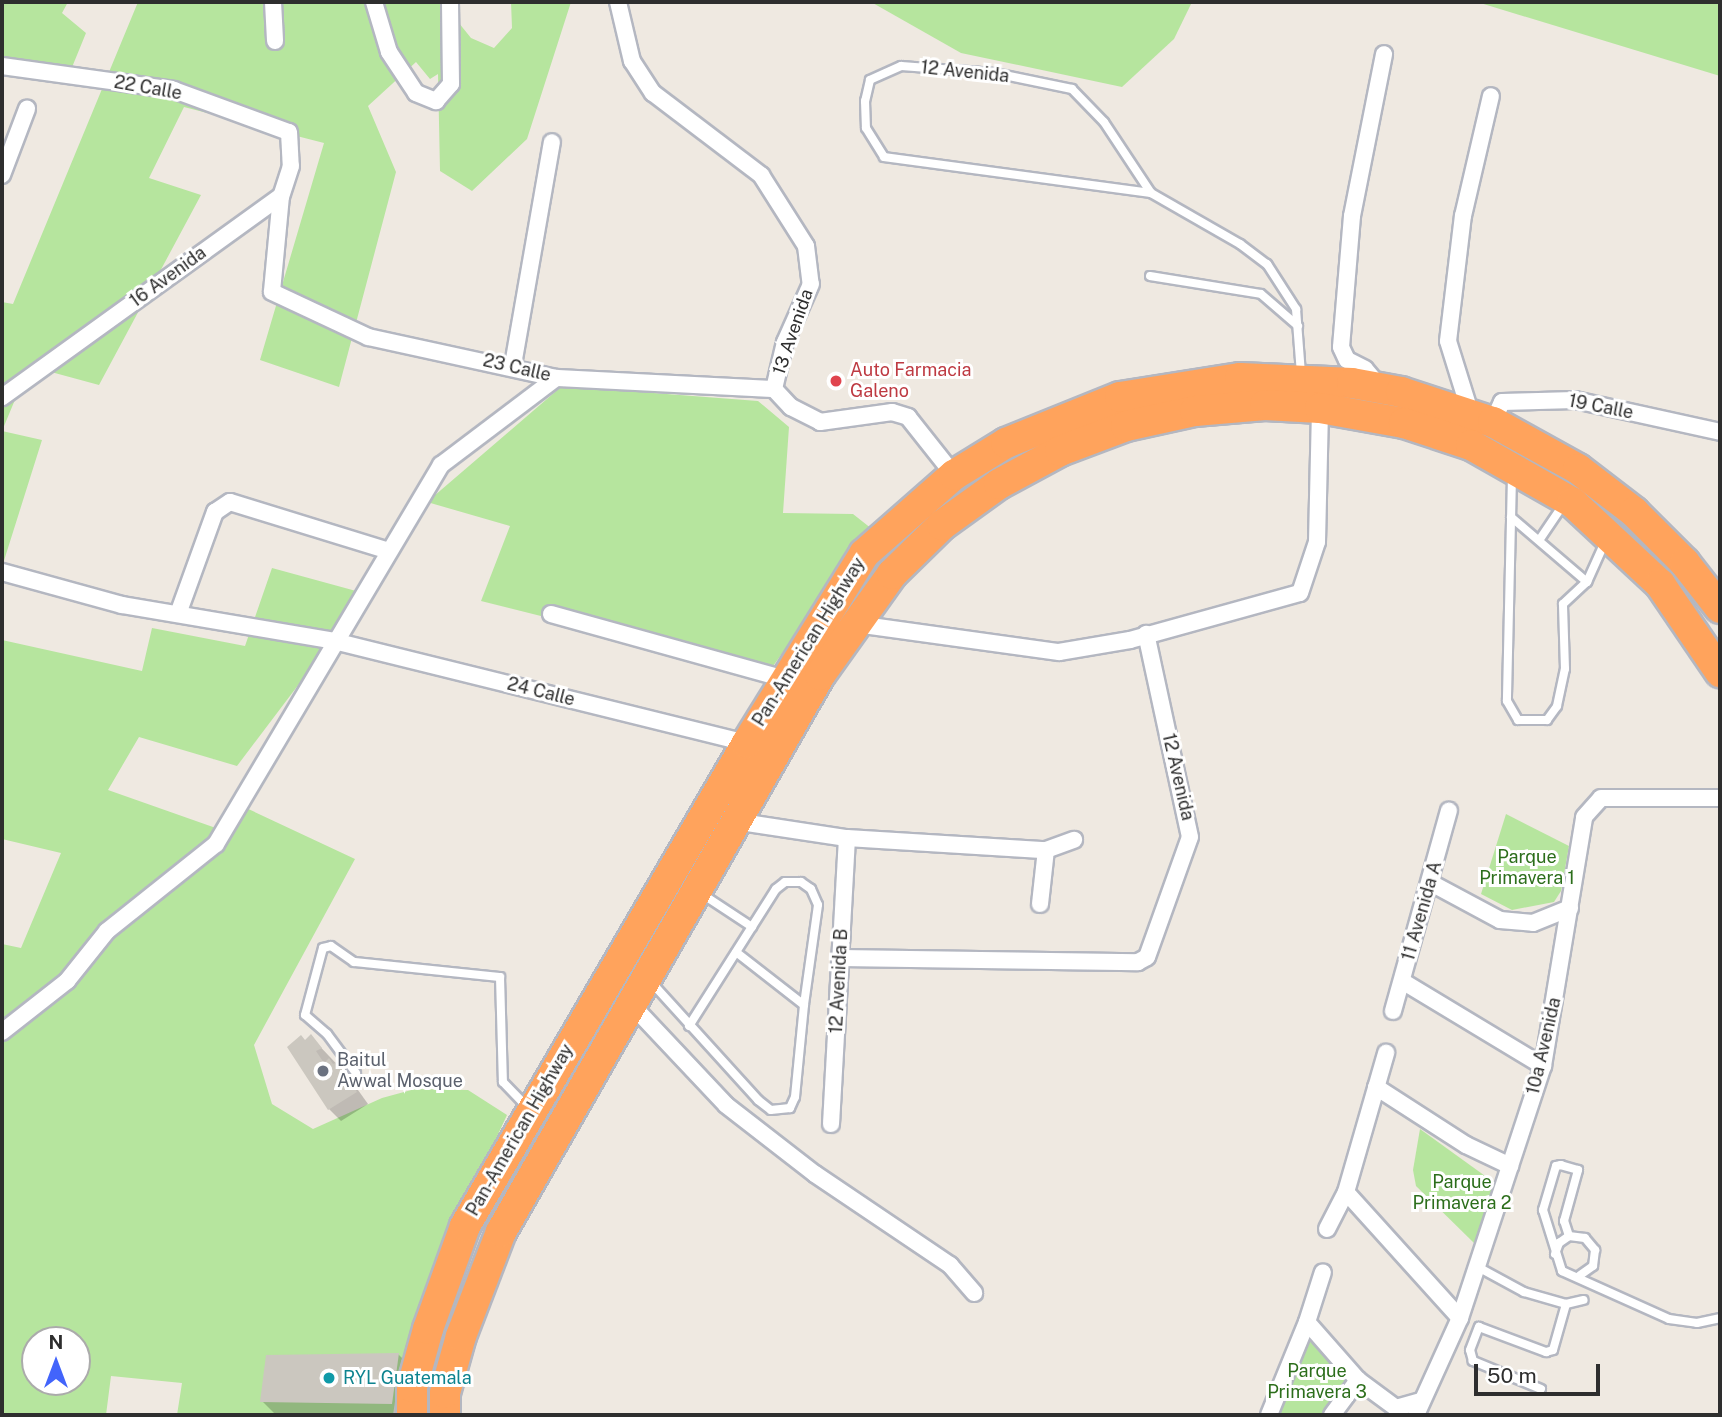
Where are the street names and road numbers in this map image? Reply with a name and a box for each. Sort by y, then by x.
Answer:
street label: 12 Avenida [920,57,1010,87]
street label: 22 Calle [112,71,184,105]
street label: 16 Avenida [126,242,210,312]
street label: 13 Avenida [768,286,818,378]
street label: 23 Calle [481,350,553,386]
street label: 19 Calle [1567,390,1635,424]
street label: Pan-American Highway [748,554,870,730]
street label: 24 Calle [505,673,577,711]
street label: 12 Avenida [1157,731,1199,823]
street label: 11 Avenida A [1397,859,1447,963]
street label: 12 Avenida B [825,928,853,1034]
street label: 10a Avenida [1522,995,1566,1097]
street label: Pan-American Highway [462,1040,578,1220]

